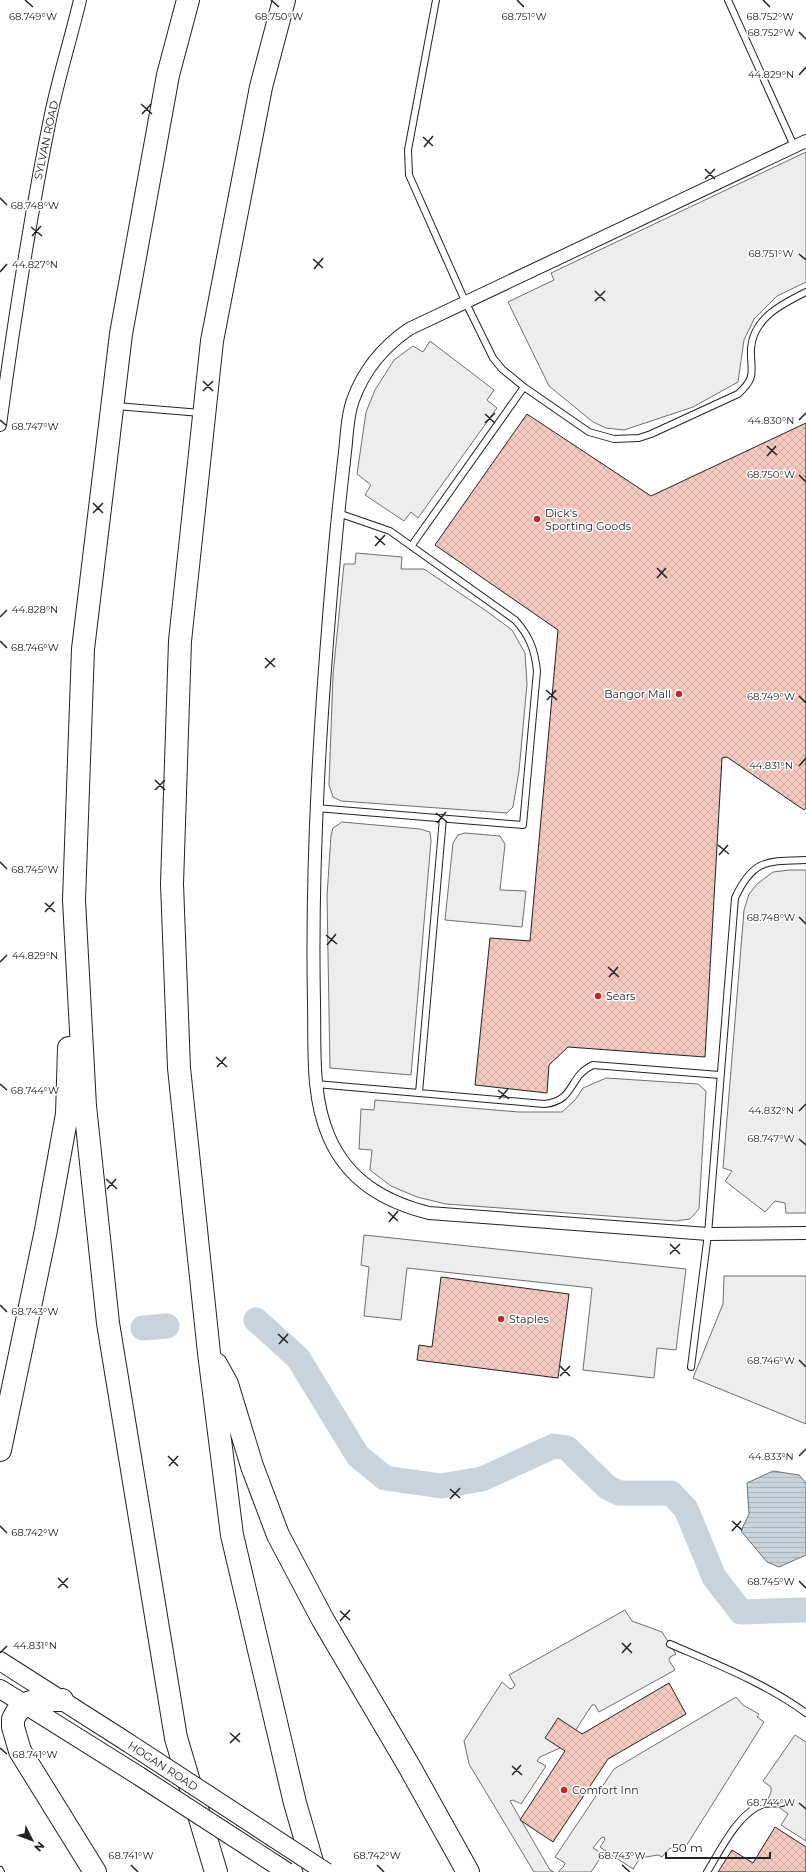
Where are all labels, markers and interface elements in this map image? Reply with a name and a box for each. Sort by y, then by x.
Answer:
text: 68.749°W [9,10,57,23]
text: 68.750°W [255,10,303,23]
text: 68.751°W [501,10,547,23]
text: 68.752°W [746,10,794,23]
text: 68.752°W [747,26,795,39]
text: 44.829°N [748,68,794,81]
street label: SYLVAN ROAD [31,99,61,181]
text: 68.748°W [11,199,59,212]
text: 68.751°W [748,247,794,260]
text: 44.827°N [12,258,58,271]
text: 44.830°N [748,414,794,427]
text: 68.747°W [11,420,59,433]
text: 68.750°W [747,468,795,481]
place label: Dick's Sporting Goods [545,506,632,533]
marker: Dick's Sporting Goods [532,514,542,524]
text: 44.828°N [12,603,58,616]
text: 68.746°W [11,641,59,654]
place label: Bangor Mall [604,687,671,701]
marker: Bangor Mall [674,689,684,699]
text: 68.749°W [747,690,795,703]
text: 44.831°N [749,759,793,772]
text: 68.745°W [11,863,59,876]
text: 68.748°W [747,911,795,924]
text: 44.829°N [12,949,58,962]
place label: Sears [606,989,636,1003]
marker: Sears [593,991,603,1001]
text: 68.744°W [11,1084,59,1097]
text: 44.832°N [748,1104,794,1117]
text: 68.747°W [747,1132,795,1145]
text: 68.743°W [11,1305,59,1318]
place label: Staples [509,1312,550,1326]
marker: Staples [496,1314,506,1324]
text: 68.746°W [747,1354,795,1367]
text: 44.833°N [748,1450,794,1463]
text: 68.742°W [11,1526,59,1539]
text: 68.745°W [747,1575,795,1588]
text: 44.831°N [13,1639,57,1652]
street label: HOGAN ROAD [125,1738,201,1794]
text: 68.741°W [12,1748,58,1761]
place label: Comfort Inn [572,1783,639,1797]
marker: Comfort Inn [559,1785,569,1795]
text: 68.744°W [747,1796,795,1809]
north arrow [12,1820,52,1860]
scale bar [666,1834,770,1860]
text: N [31,1839,48,1855]
text: 50 m [672,1840,703,1855]
text: 68.741°W [108,1849,154,1862]
text: 68.742°W [353,1849,401,1862]
text: 68.743°W [598,1849,646,1862]

